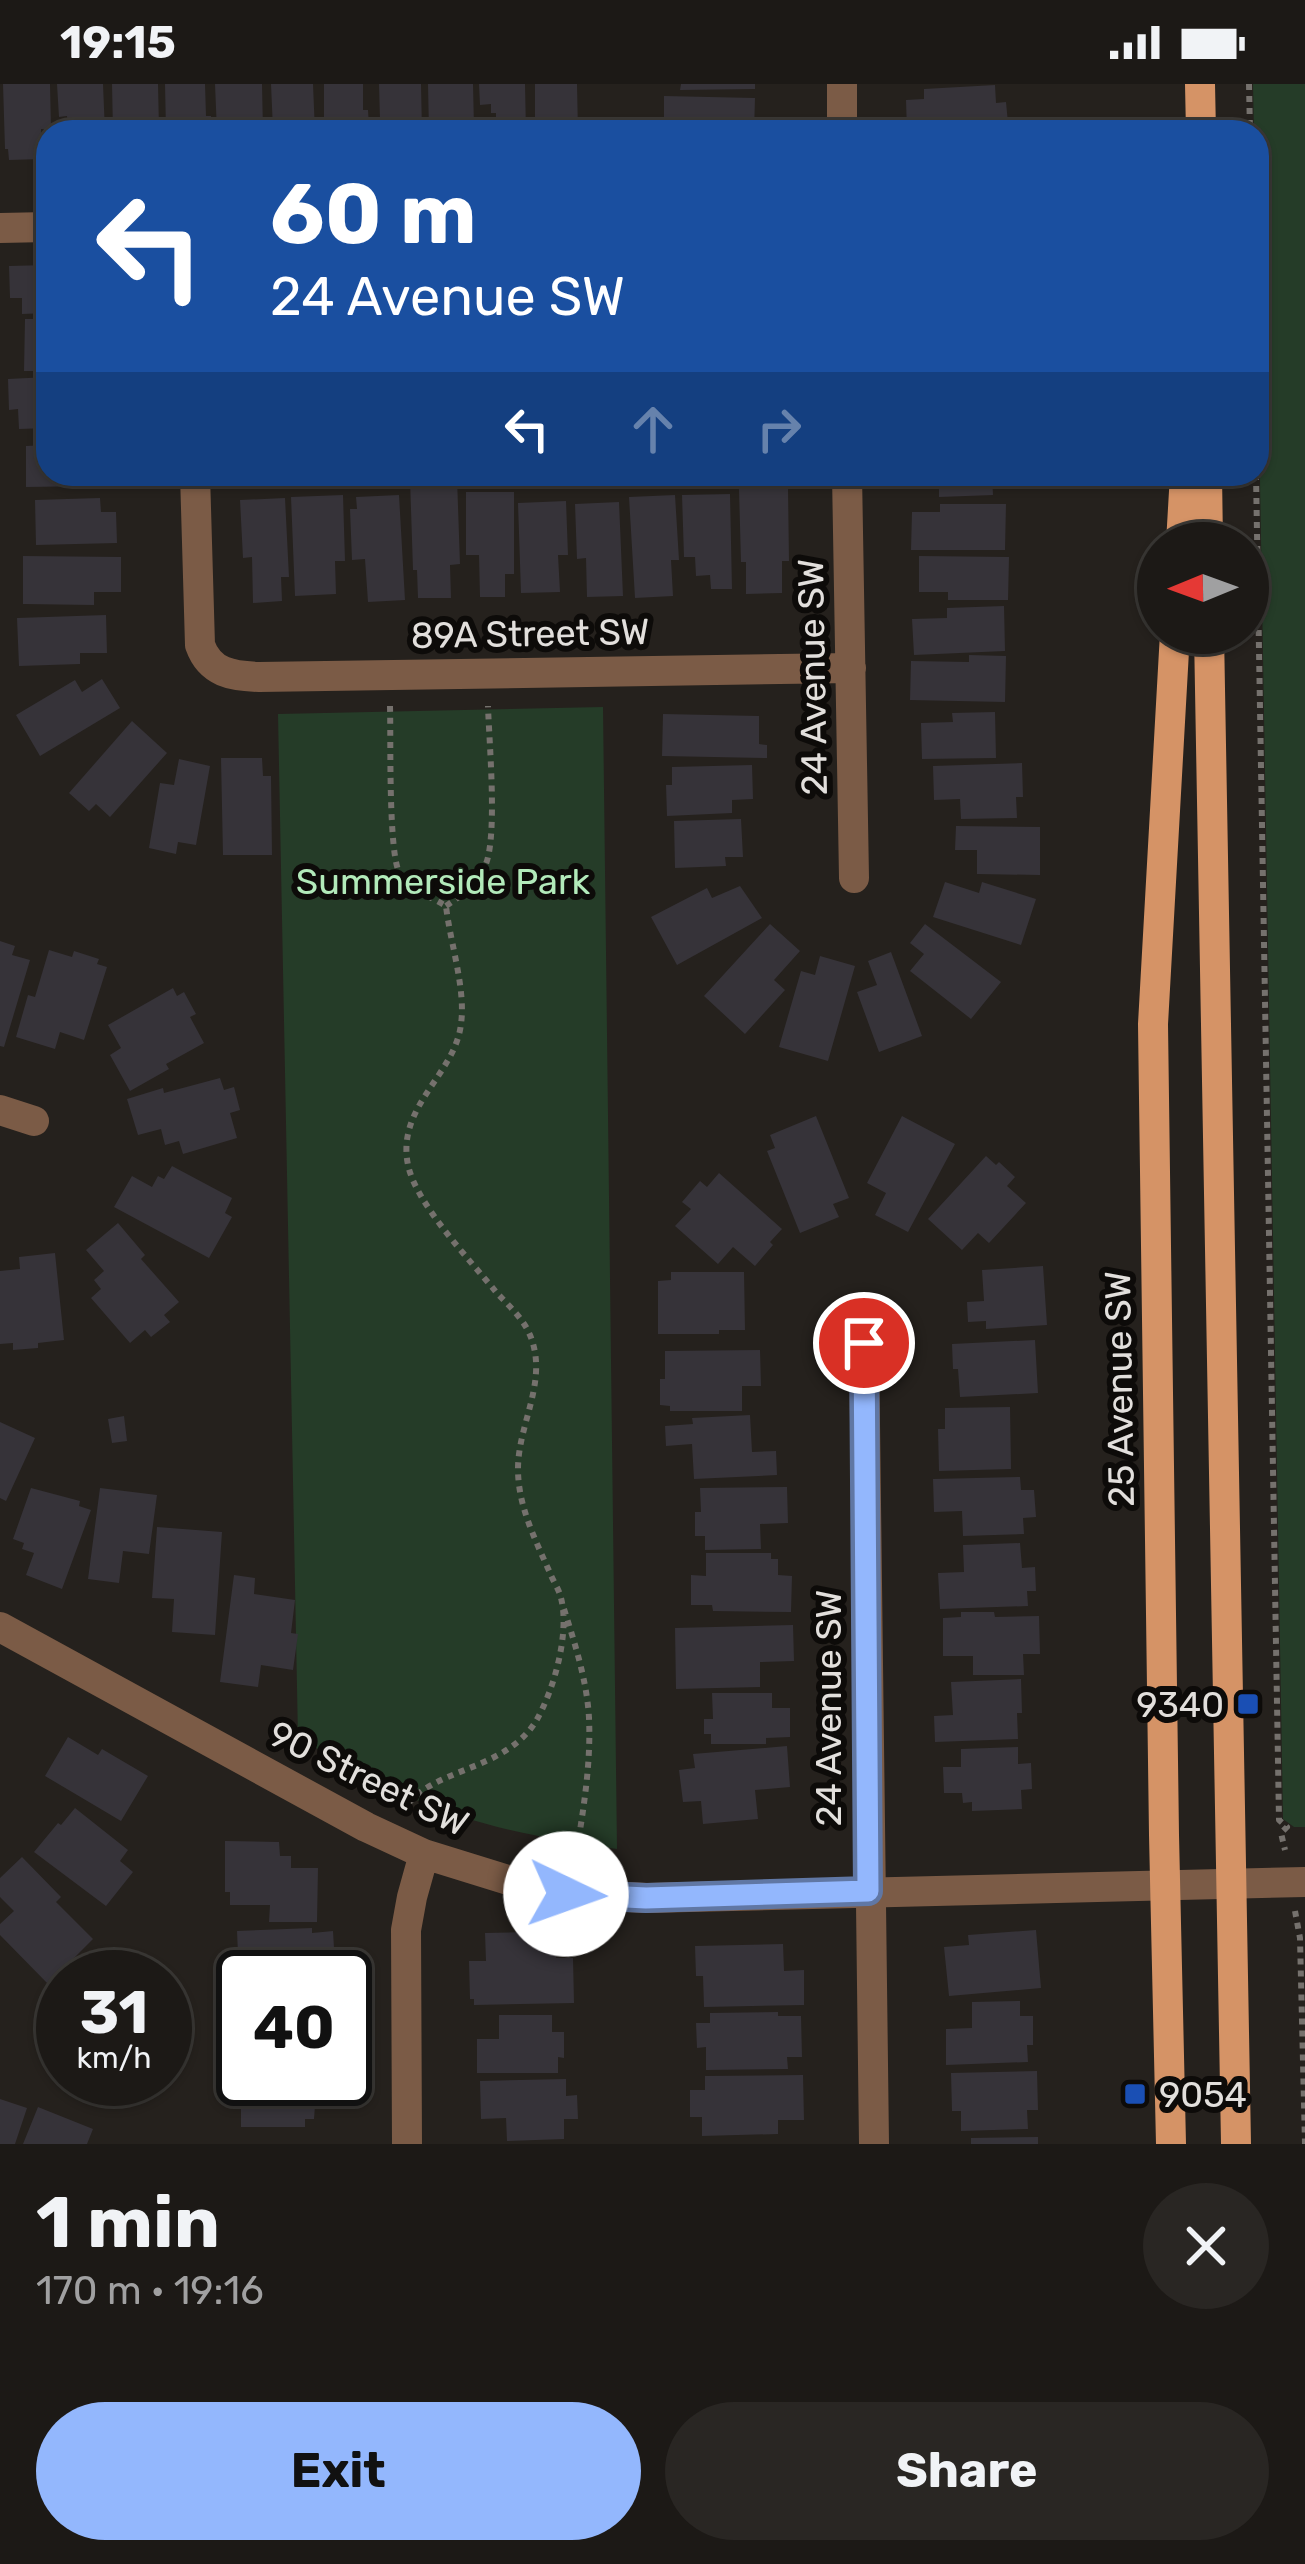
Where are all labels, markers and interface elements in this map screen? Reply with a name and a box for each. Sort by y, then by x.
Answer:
text: 19:15 [60,16,176,69]
text: 60 m [270,164,477,264]
icon: left [72,168,228,324]
text: 24 Avenue SW [270,265,625,329]
icon: left [494,396,560,462]
icon: ahead [620,396,686,462]
icon: right [746,396,812,462]
north arrow [1137,522,1269,654]
map controls [1137,522,1269,654]
street label: 24 Avenue SW [789,558,836,796]
street label: 89A Street SW [410,610,650,657]
park label: Summerside Park [296,860,591,903]
street label: 25 Avenue SW [1096,1271,1143,1507]
pin [813,1292,915,1394]
icon: arrive [831,1310,897,1376]
street label: 24 Avenue SW [807,1590,850,1826]
place label: 9340 [1136,1683,1224,1726]
marker: 9340 [1235,1691,1261,1717]
street label: 90 Street SW [262,1712,476,1845]
position arrow [503,1831,629,1957]
speed limit sign: 40 [216,1950,372,2106]
text: 31 [80,1977,148,2048]
text: km/h [77,2040,151,2076]
place label: 9054 [1159,2073,1247,2116]
marker: 9054 [1122,2081,1148,2107]
text: 1 min [36,2180,220,2265]
button: close [1143,2183,1269,2309]
text: 170 m · 19:16 [36,2268,264,2314]
button: Exit [36,2402,641,2540]
button: Share [665,2402,1269,2540]

